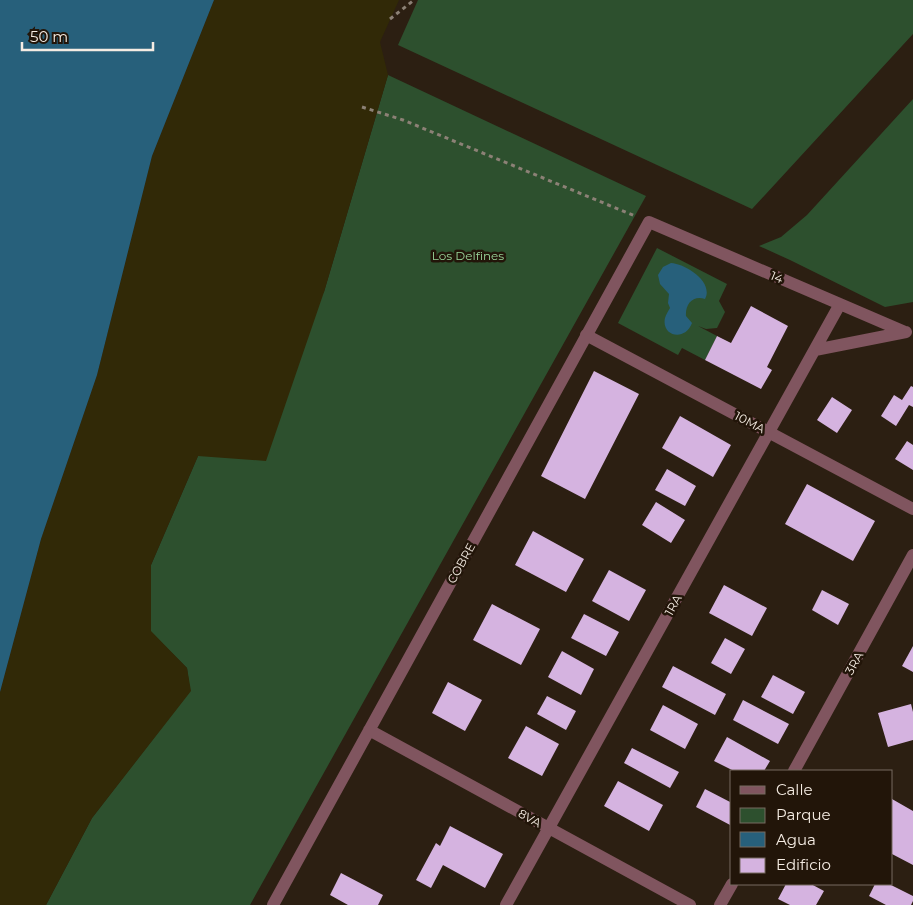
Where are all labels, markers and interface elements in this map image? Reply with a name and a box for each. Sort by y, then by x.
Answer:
scale bar [22,20,154,52]
text: 50 m [30,27,68,46]
park label: Los Delfines [432,248,504,263]
street label: 14 [768,268,786,286]
street label: 10MA [732,408,768,436]
street label: COBRE [444,540,478,586]
street label: 1RA [661,592,685,618]
street label: 3RA [842,649,867,677]
legend [730,770,893,885]
text: Calle [776,780,813,799]
text: Parque [776,805,831,824]
street label: 8VA [516,806,544,831]
text: Agua [776,830,816,849]
text: Edificio [776,855,831,874]

